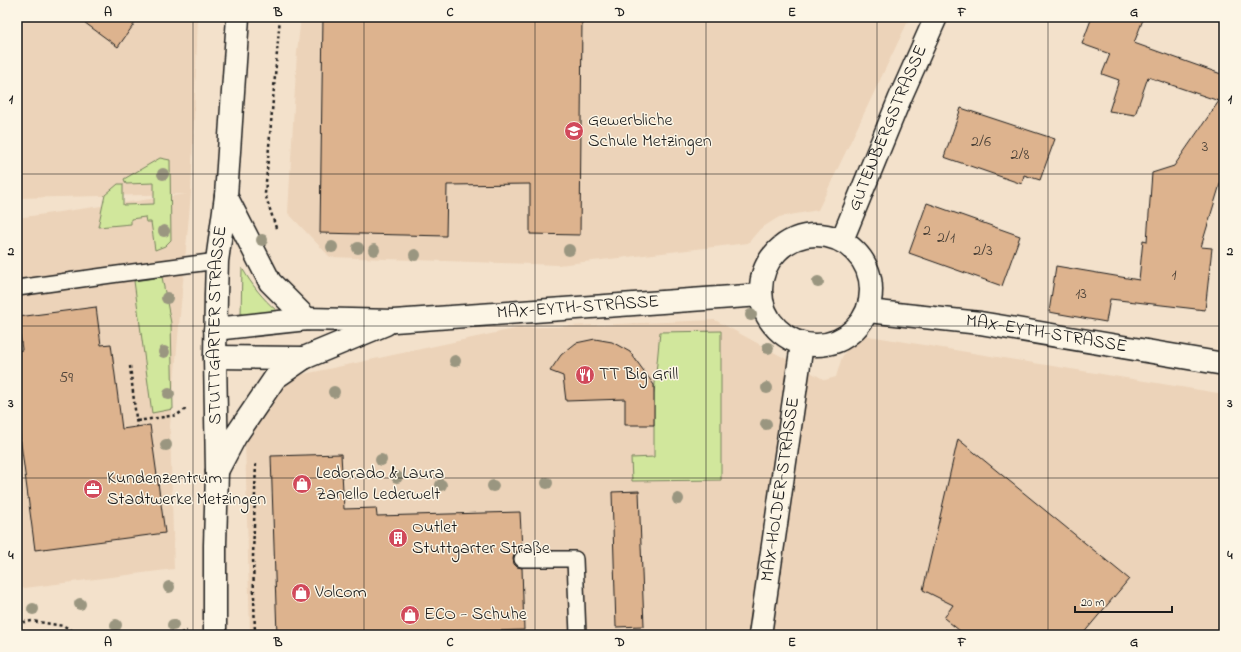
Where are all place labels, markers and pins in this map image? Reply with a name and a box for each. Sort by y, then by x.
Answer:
place label: Gewerbliche Schule Metzingen [588,108,712,156]
school or university icon: Gewerbliche Schule Metzingen [563,120,585,142]
place label: TT Big Grill [599,362,678,389]
restaurant icon: TT Big Grill [574,364,596,386]
place label: Ledorado & Laura Zanello Lederwelt [316,461,444,508]
place label: Kundenzentrum Stadtwerke Metzingen [107,466,266,514]
shop icon: Ledorado & Laura Zanello Lederwelt [291,473,313,495]
office icon: Kundenzentrum Stadtwerke Metzingen [82,478,104,500]
place label: Outlet Stuttgarter Straße [412,515,551,563]
building icon: Outlet Stuttgarter Straße [387,527,409,549]
place label: Volcom [314,580,367,606]
shop icon: Volcom [290,582,312,604]
place label: ECO - Schuhe [424,602,528,628]
shop icon: ECO - Schuhe [399,604,421,626]

